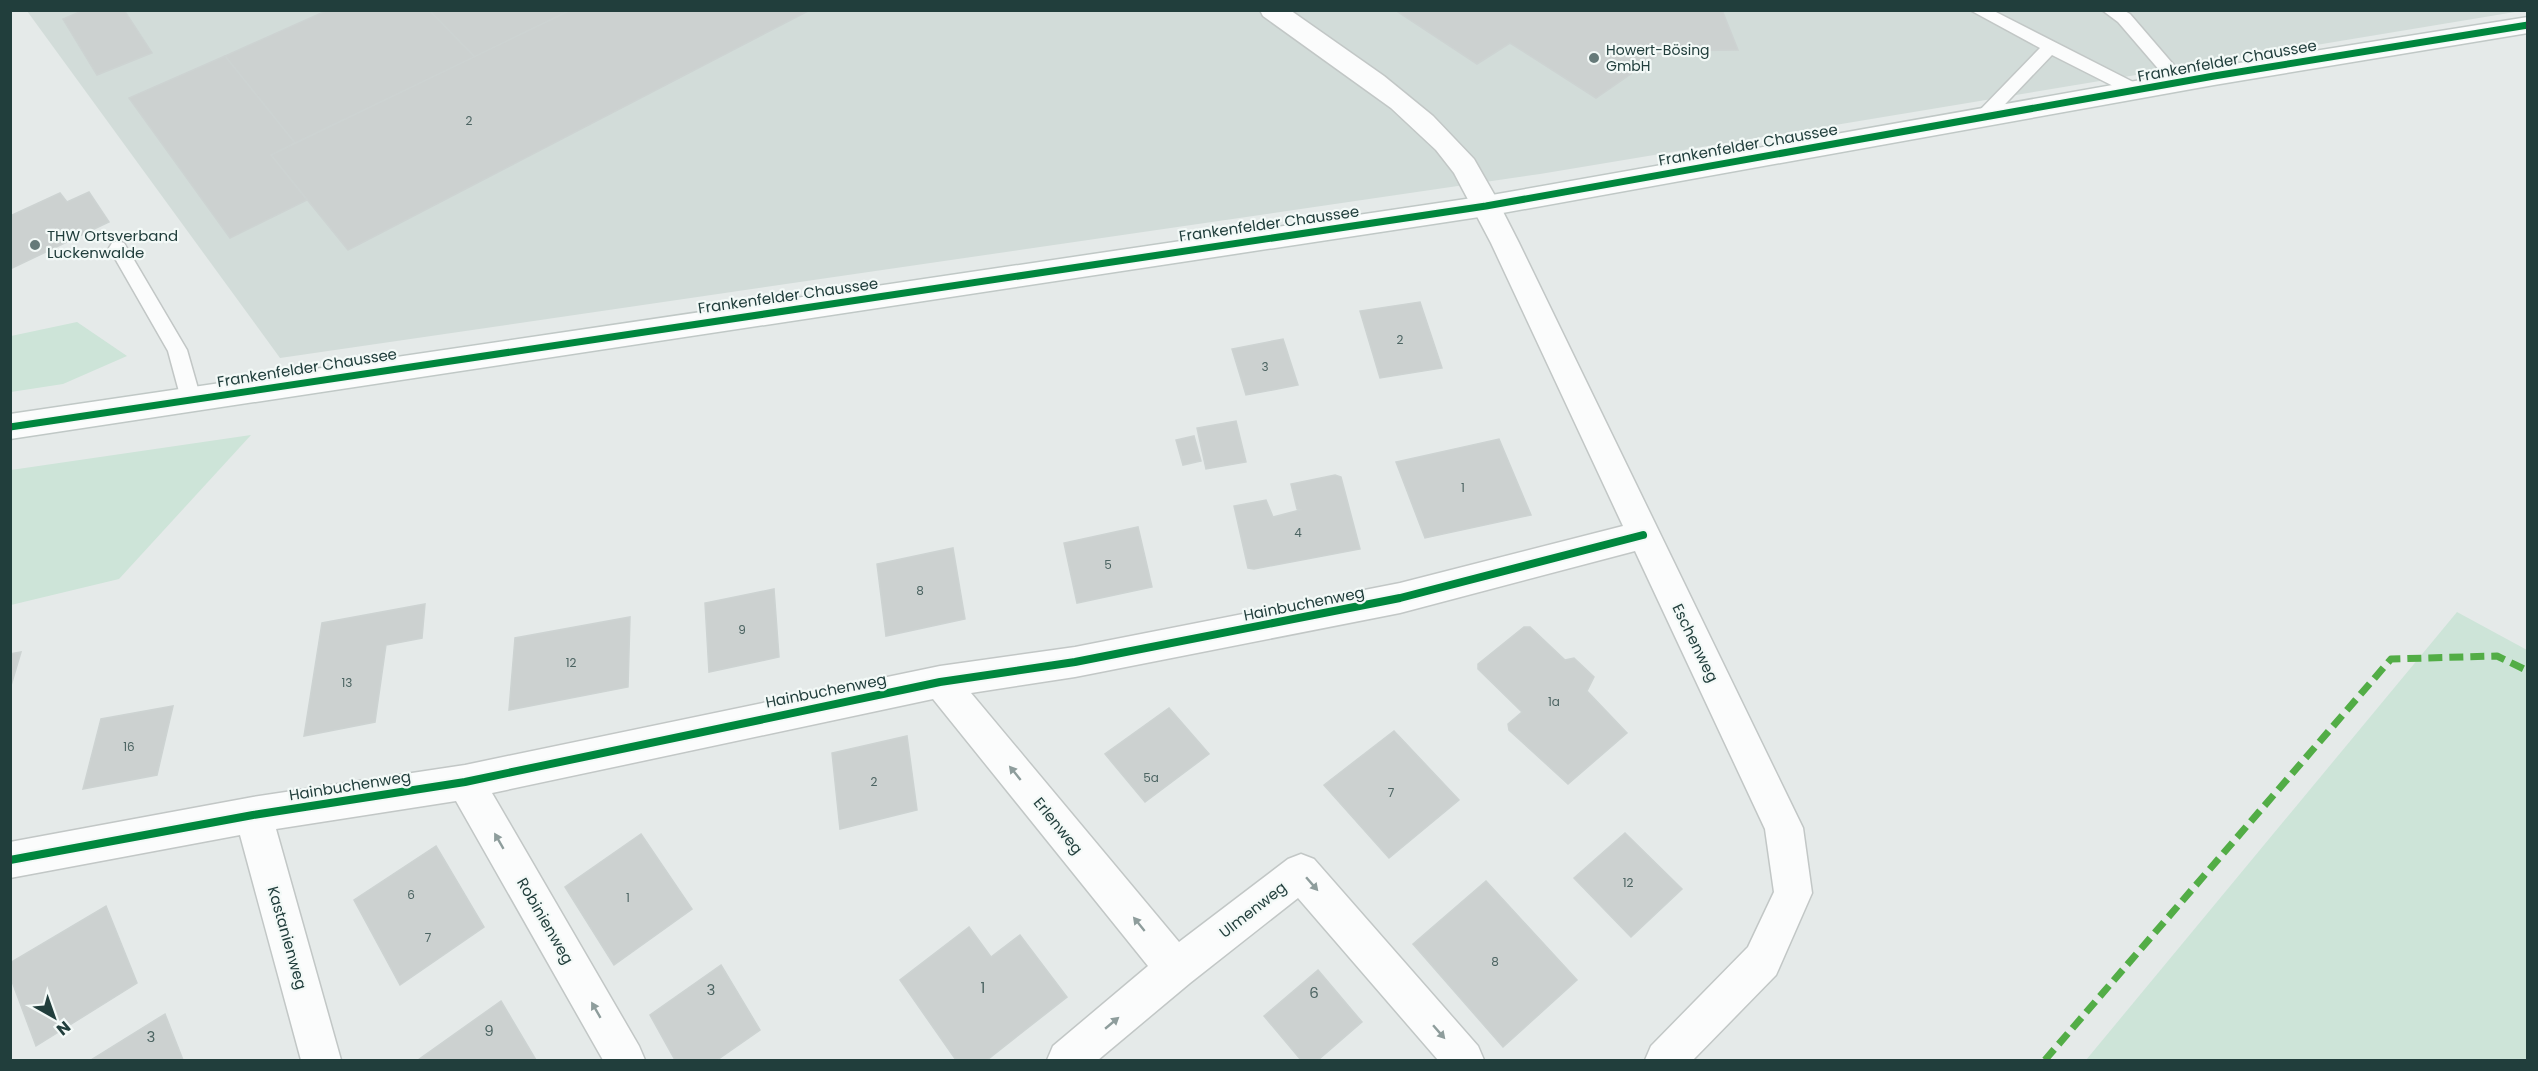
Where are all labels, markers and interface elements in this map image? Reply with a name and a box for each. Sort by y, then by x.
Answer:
street label: Frankenfelder Chaussee [2136,34,2318,87]
place label: Howert-Bösing GmbH [1606,40,1710,76]
marker: Howert-Bösing GmbH [1587,51,1601,65]
house number: 2 [466,112,473,129]
street label: Frankenfelder Chaussee [1657,118,1839,171]
street label: Frankenfelder Chaussee [1178,200,1360,247]
place label: THW Ortsverband Luckenwalde [47,225,178,263]
marker: THW Ortsverband Luckenwalde [28,238,42,252]
street label: Frankenfelder Chaussee [697,272,879,319]
house number: 2 [1397,331,1404,348]
street label: Frankenfelder Chaussee [216,343,398,392]
house number: 3 [1261,358,1269,375]
house number: 1 [1461,479,1465,496]
house number: 4 [1294,524,1302,541]
house number: 5 [1104,556,1112,573]
street label: Hainbuchenweg [1242,581,1366,626]
house number: 8 [916,582,924,599]
street label: Eschenweg [1667,600,1723,686]
house number: 9 [738,621,746,638]
house number: 12 [566,654,576,671]
street label: Hainbuchenweg [764,668,888,713]
house number: 13 [342,674,352,691]
house number: 1a [1548,693,1560,710]
house number: 16 [123,738,135,755]
street label: Hainbuchenweg [288,766,412,805]
one-way arrow [1010,766,1022,781]
house number: 5a [1143,769,1159,786]
house number: 2 [871,773,878,790]
house number: 7 [1388,784,1395,801]
street label: Erlenweg [1029,793,1088,859]
one-way arrow [494,832,504,849]
street label: Robinienweg [512,874,579,968]
house number: 12 [1623,874,1633,891]
one-way arrow [1305,876,1318,892]
street label: Ulmenweg [1215,877,1291,942]
street label: Kastanienweg [263,884,312,992]
house number: 6 [407,886,415,903]
house number: 1 [626,889,630,906]
one-way arrow [1133,917,1146,932]
house number: 7 [425,929,432,946]
house number: 8 [1491,953,1499,970]
house number: 1 [981,977,985,998]
house number: 3 [707,979,715,1000]
house number: 6 [1309,982,1319,1003]
north arrow [24,987,84,1047]
one-way arrow [591,1001,601,1018]
text: N [51,1015,75,1041]
one-way arrow [1104,1017,1119,1030]
house number: 9 [484,1020,494,1041]
one-way arrow [1432,1024,1446,1039]
house number: 3 [147,1026,155,1047]

